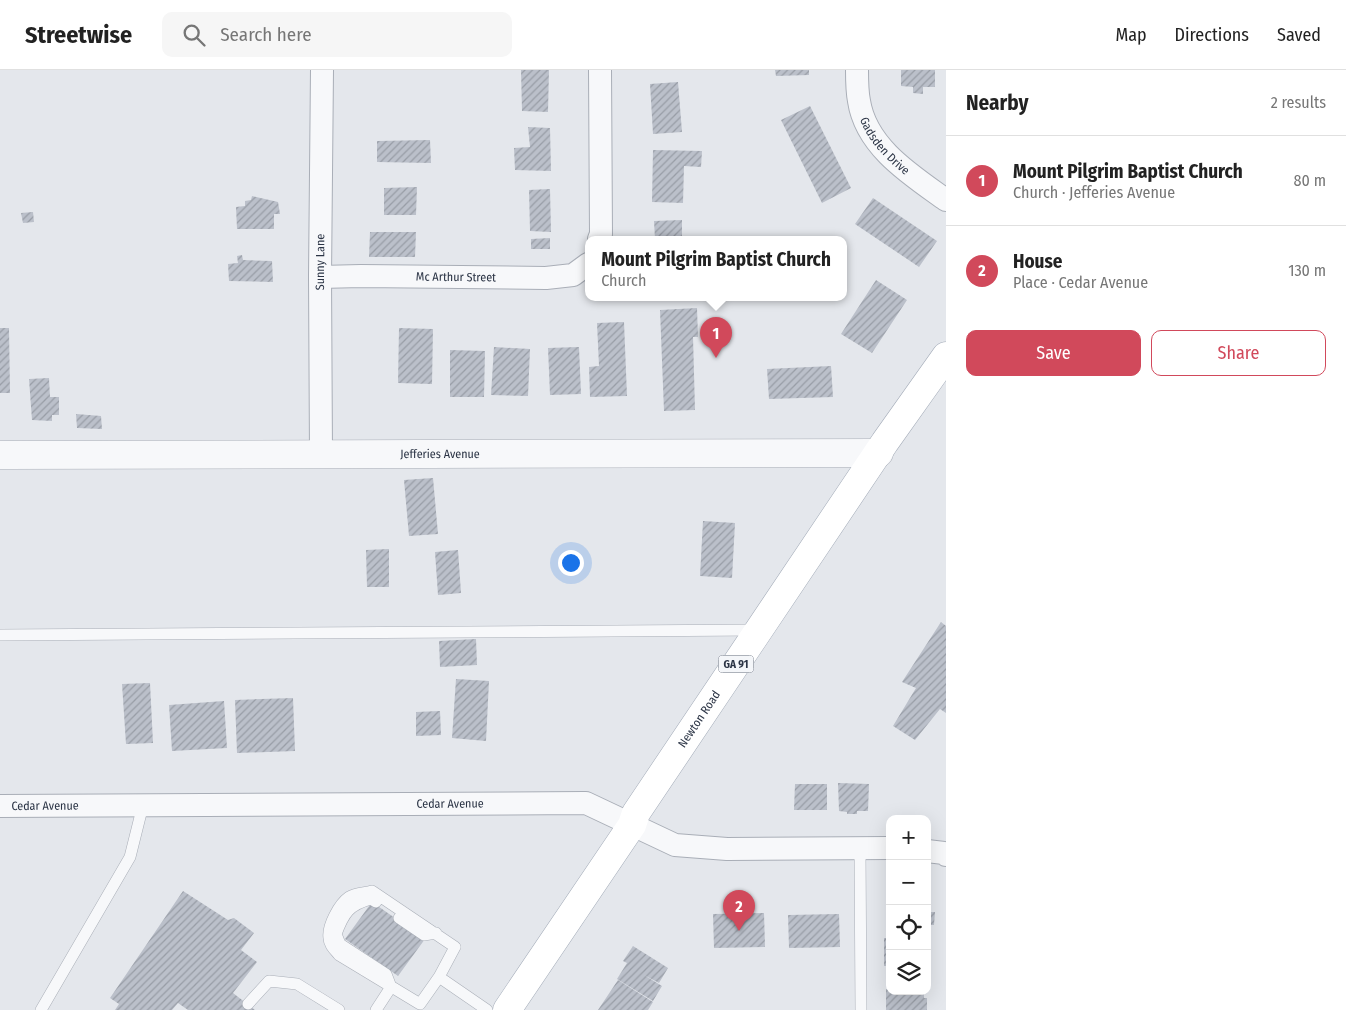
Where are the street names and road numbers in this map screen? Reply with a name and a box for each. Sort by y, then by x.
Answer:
street label: Gadsden Drive [857,115,912,178]
street label: Sunny Lane [313,234,327,290]
street label: Mc Arthur Street [416,270,496,284]
street label: Jefferies Avenue [400,447,480,461]
road number: GA 91 [718,656,754,672]
street label: Newton Road [675,688,723,750]
street label: Cedar Avenue [416,797,484,811]
street label: Cedar Avenue [11,799,79,813]

